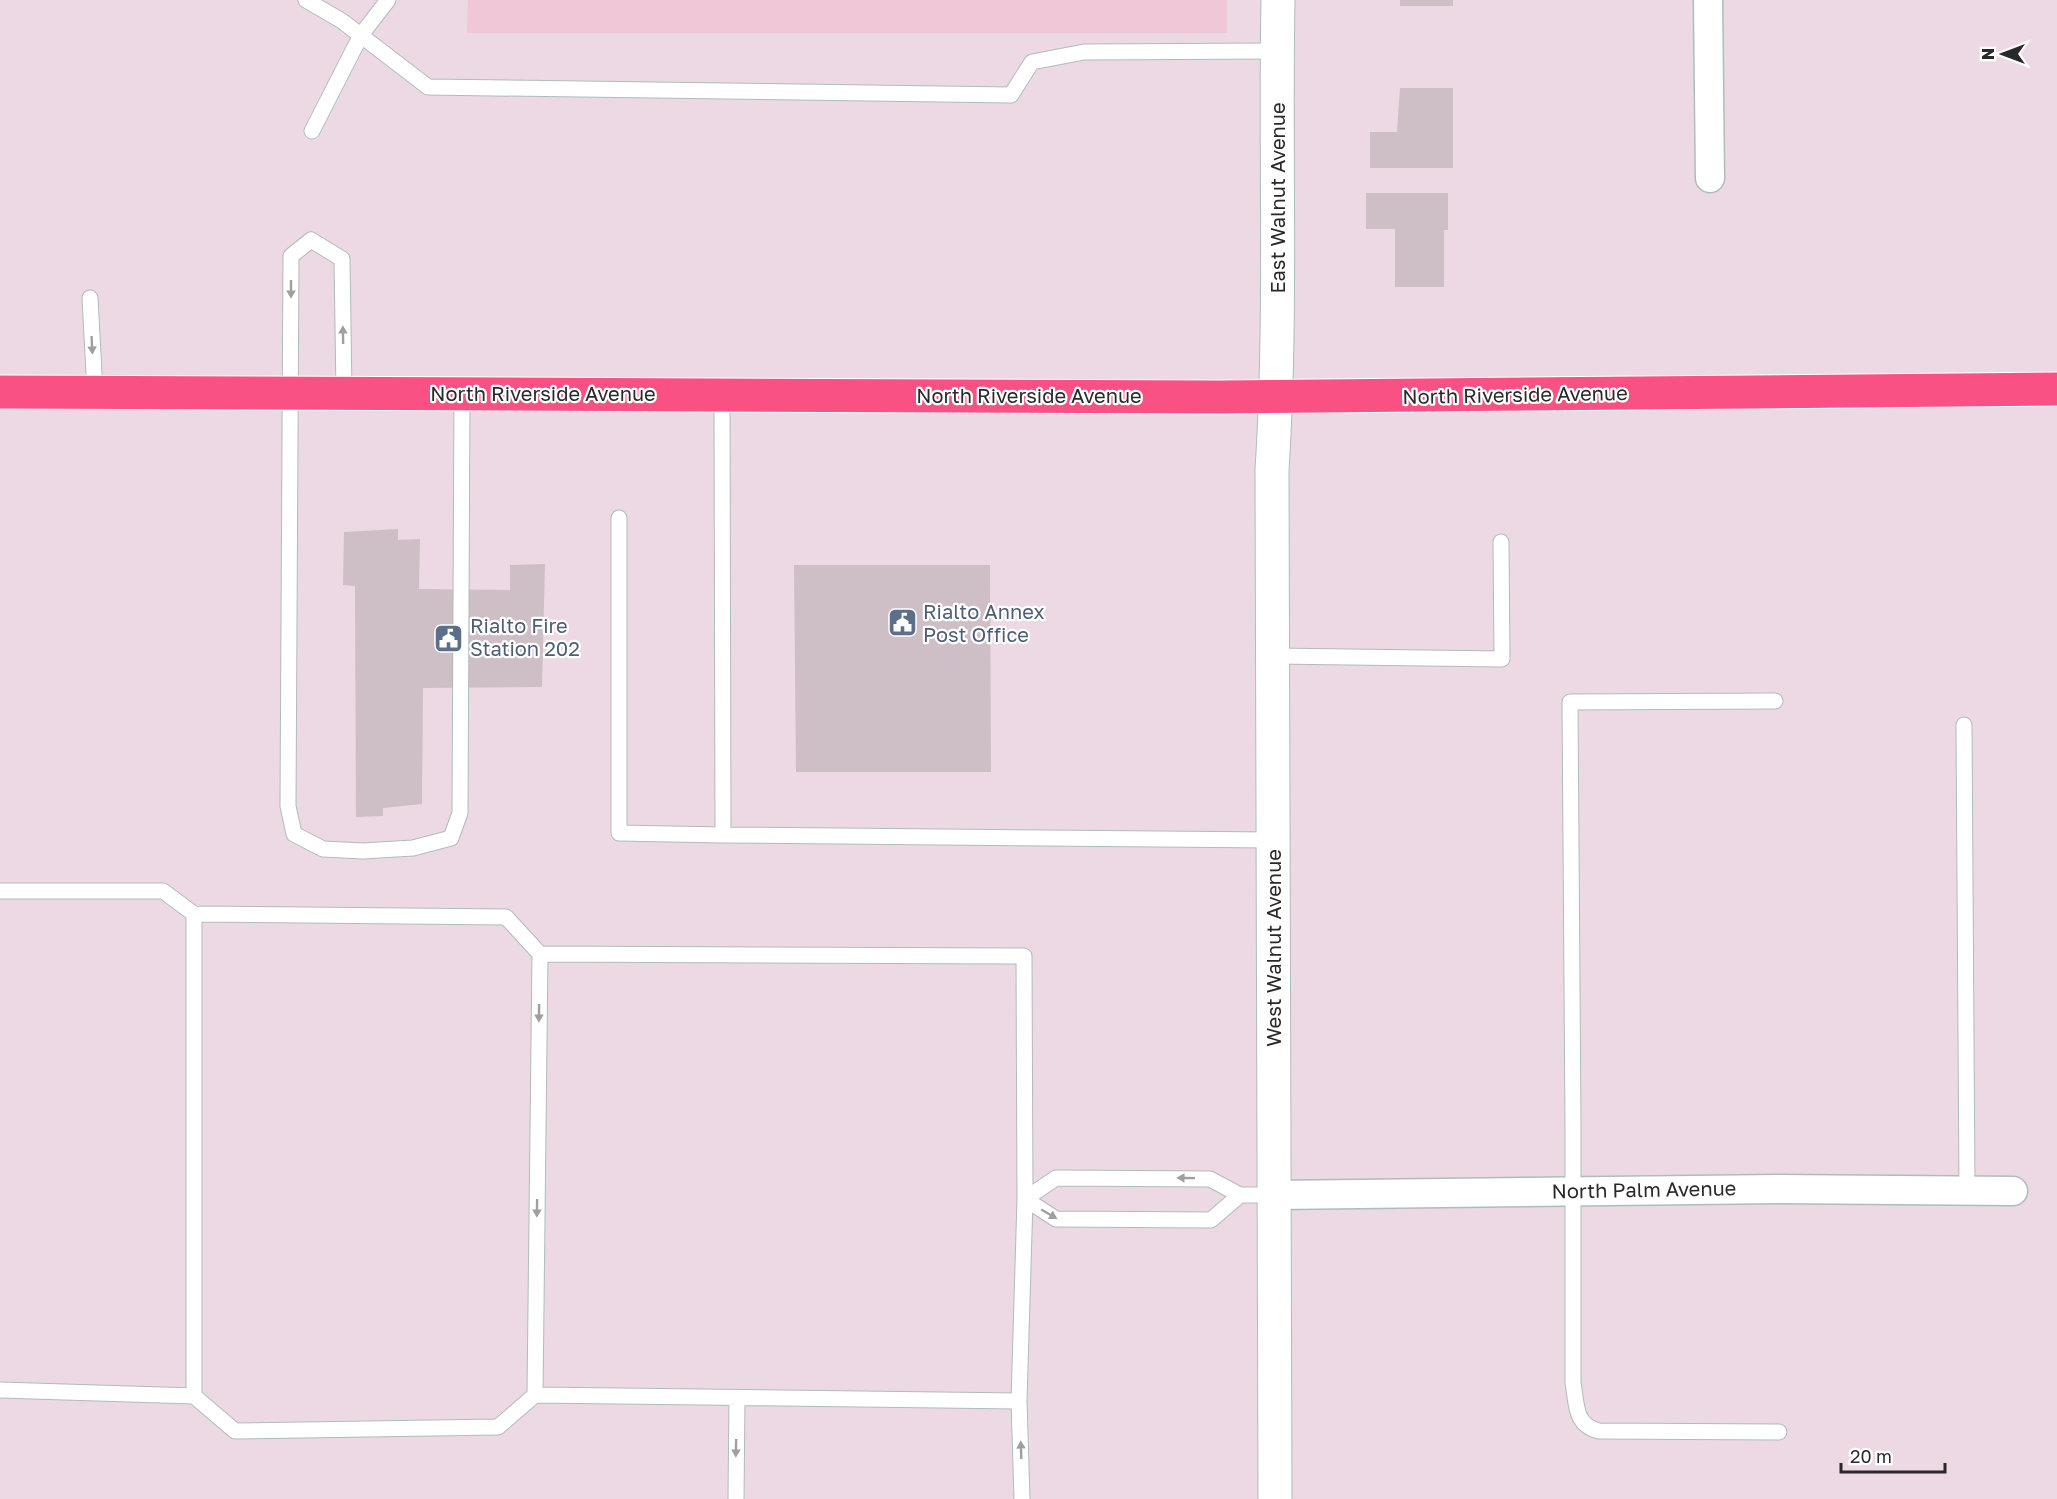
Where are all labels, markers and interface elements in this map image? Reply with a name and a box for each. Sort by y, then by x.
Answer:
north arrow [1973,24,2033,84]
text: N [1978,48,1998,60]
street label: East Walnut Avenue [1265,103,1289,294]
one-way arrow [286,280,296,299]
one-way arrow [338,325,348,344]
one-way arrow [88,336,97,355]
street label: North Riverside Avenue [1402,380,1628,408]
street label: North Riverside Avenue [430,381,656,405]
street label: North Riverside Avenue [916,383,1142,407]
place label: Rialto Annex Post Office [923,599,1044,646]
public building icon: Rialto Annex Post Office [886,607,918,639]
place label: Rialto Fire Station 202 [470,613,580,660]
public building icon: Rialto Fire Station 202 [433,622,465,654]
street label: West Walnut Avenue [1261,849,1285,1047]
one-way arrow [535,1003,544,1022]
one-way arrow [1176,1174,1195,1183]
street label: North Palm Avenue [1551,1175,1736,1203]
one-way arrow [533,1198,542,1217]
one-way arrow [1041,1209,1058,1219]
scale bar [1841,1436,1944,1474]
one-way arrow [731,1439,741,1458]
one-way arrow [1016,1441,1026,1460]
text: 20 m [1850,1445,1892,1467]

